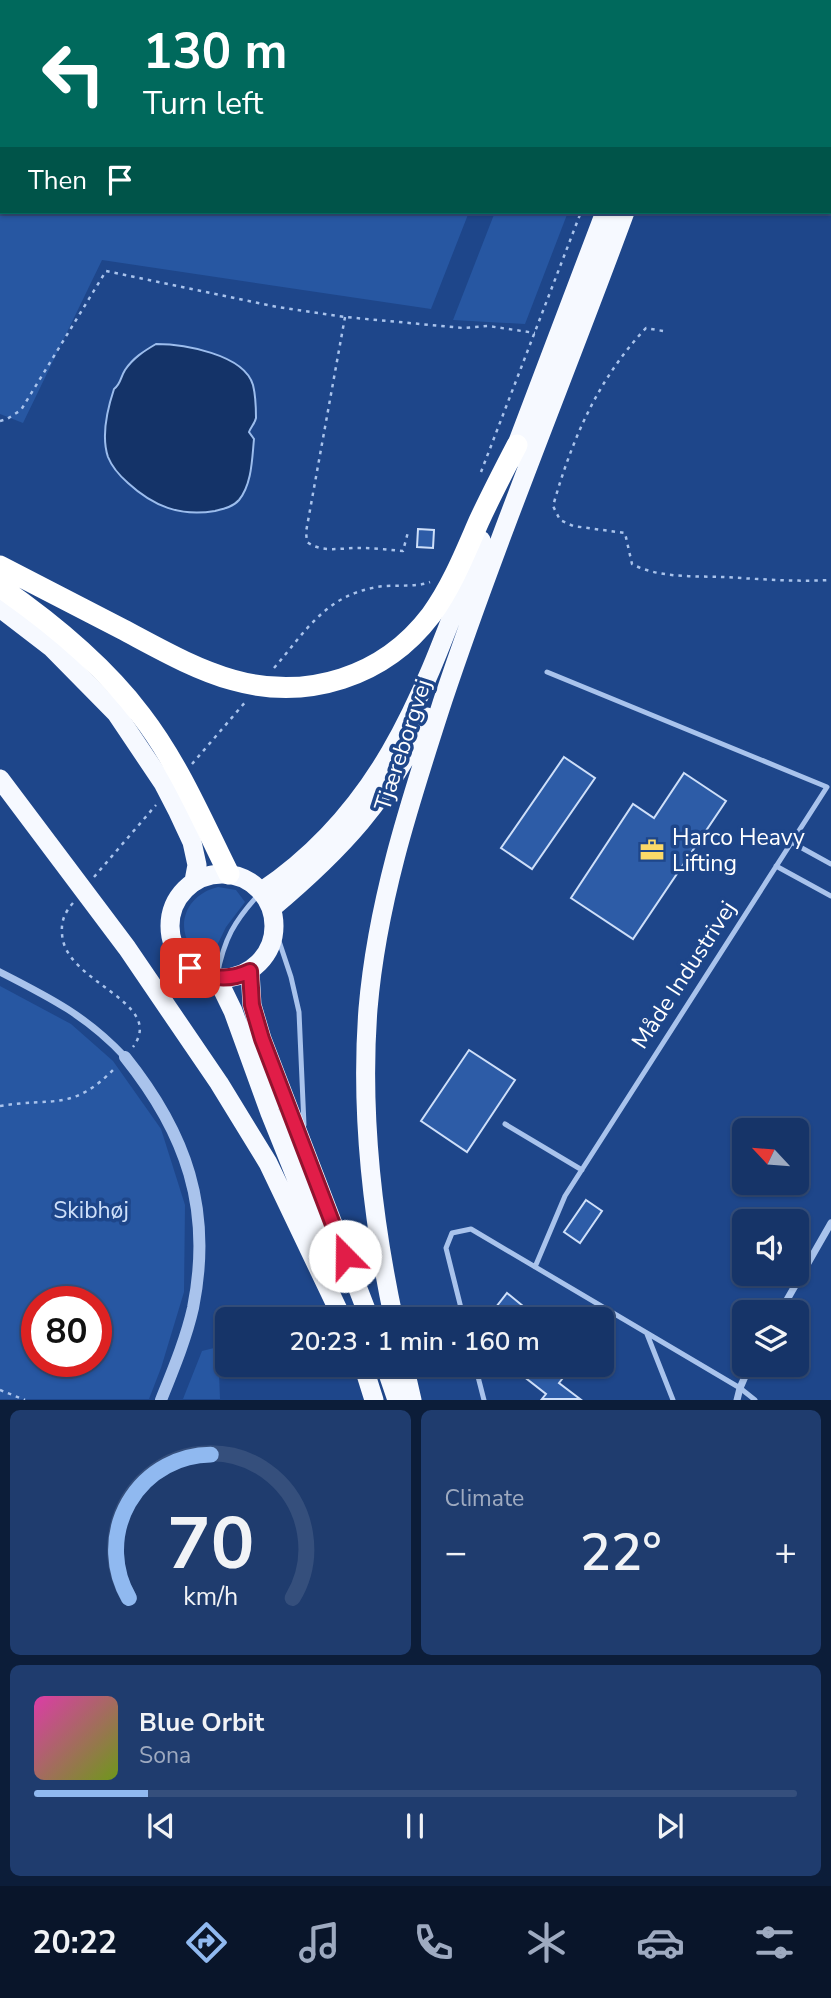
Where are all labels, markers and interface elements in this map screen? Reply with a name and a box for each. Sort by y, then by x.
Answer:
text: 130 m [143,18,287,85]
icon: left [28,28,119,119]
text: Turn left [143,82,263,125]
icon: arrive [101,161,139,199]
text: Then [28,163,87,198]
street label: Tjæreborgvej [367,675,439,815]
place label: Harco Heavy Lifting [672,822,805,879]
office icon: Harco Heavy Lifting [638,836,666,864]
street label: Måde Industrivej [625,895,743,1055]
pin [160,938,220,998]
icon: arrive [171,949,209,987]
north arrow [732,1118,808,1195]
map controls [732,1118,809,1377]
park label: Skibhøj [53,1195,129,1226]
button: sound [732,1209,809,1286]
position arrow [308,1219,382,1293]
speed limit sign: 80 [21,1286,112,1377]
button: layers [732,1300,809,1377]
text: 20:23 · 1 min · 160 m [289,1324,540,1359]
text: Climate [445,1483,524,1514]
text: 70 [167,1495,254,1595]
text: 22° [580,1517,662,1588]
text: − [445,1527,467,1578]
text: + [774,1527,797,1578]
text: km/h [183,1580,238,1614]
text: Blue Orbit [139,1705,264,1740]
text: Sona [139,1740,191,1771]
icon: previous [142,1807,180,1845]
icon: pause [396,1807,434,1845]
icon: next [651,1807,689,1845]
icon: directions [182,1918,231,1967]
icon: music [295,1918,344,1967]
icon: phone [409,1918,458,1967]
icon: climate [522,1918,571,1967]
icon: car [636,1918,685,1967]
icon: filters [750,1918,799,1967]
text: 20:22 [32,1921,117,1964]

